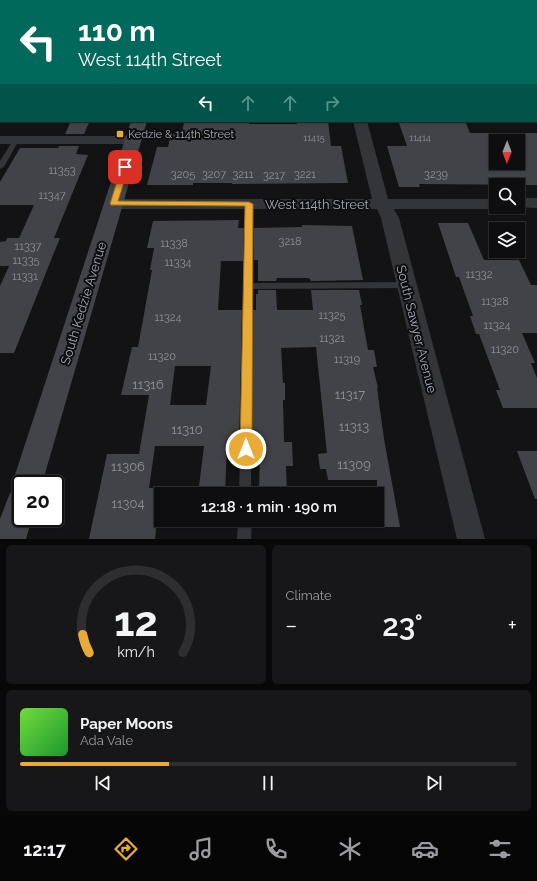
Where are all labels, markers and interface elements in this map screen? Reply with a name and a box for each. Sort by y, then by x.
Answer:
text: 110 m [78,15,156,48]
icon: left [12,16,64,68]
text: West 114th Street [78,49,222,70]
icon: left [195,92,217,114]
icon: ahead [237,92,259,114]
icon: ahead [279,92,301,114]
icon: right [321,92,343,114]
place label: Kedzie & 114th Street [128,128,234,141]
marker: Kedzie & 114th Street [115,129,125,139]
house number: 11415 [303,133,325,143]
house number: 11414 [409,133,431,143]
north arrow [489,134,525,170]
map controls [489,134,525,258]
pin [108,150,142,184]
icon: arrive [114,156,136,178]
house number: 11353 [48,164,76,177]
house number: 3205 [171,168,195,181]
house number: 3207 [202,168,226,181]
house number: 3211 [232,168,254,181]
house number: 3221 [294,168,316,181]
house number: 3239 [424,168,448,181]
house number: 3217 [263,169,285,182]
button: search [489,178,525,214]
house number: 11347 [38,189,66,202]
street label: West 114th Street [265,197,370,212]
button: layers [489,222,525,258]
house number: 3218 [279,235,301,248]
house number: 11338 [160,237,188,250]
house number: 11337 [15,240,42,253]
street label: South Kedzie Avenue [58,240,109,366]
house number: 11335 [12,254,40,267]
house number: 11334 [164,256,192,269]
street label: South Sawyer Avenue [393,264,440,395]
house number: 11332 [466,268,493,281]
house number: 11331 [12,270,38,283]
house number: 11328 [481,295,509,308]
house number: 11325 [318,309,346,322]
house number: 11324 [154,311,182,324]
house number: 11324 [483,319,511,332]
house number: 11321 [319,332,345,345]
house number: 11320 [491,343,519,356]
house number: 11320 [148,350,176,363]
house number: 11319 [334,353,360,366]
house number: 11316 [132,377,164,392]
house number: 11317 [335,387,365,402]
house number: 11313 [339,419,369,434]
house number: 11310 [171,422,203,437]
position arrow [225,428,267,470]
house number: 11309 [337,457,371,472]
house number: 11306 [111,459,145,474]
speed limit sign: 20 [12,475,64,527]
house number: 11304 [111,496,145,511]
text: 12:18 · 1 min · 190 m [201,498,337,516]
text: Climate [286,588,332,603]
text: 12 [114,596,158,645]
text: 23° [382,608,423,643]
text: − [286,612,297,638]
text: + [508,612,517,638]
text: km/h [117,643,155,659]
text: Paper Moons [80,715,173,733]
text: Ada Vale [80,733,133,748]
icon: previous [92,772,114,794]
icon: pause [257,772,279,794]
icon: next [423,772,445,794]
icon: directions [112,835,140,863]
icon: music [187,835,215,863]
icon: phone [262,835,290,863]
icon: climate [336,835,364,863]
icon: car [411,835,439,863]
icon: filters [486,835,514,863]
text: 12:17 [23,839,66,860]

